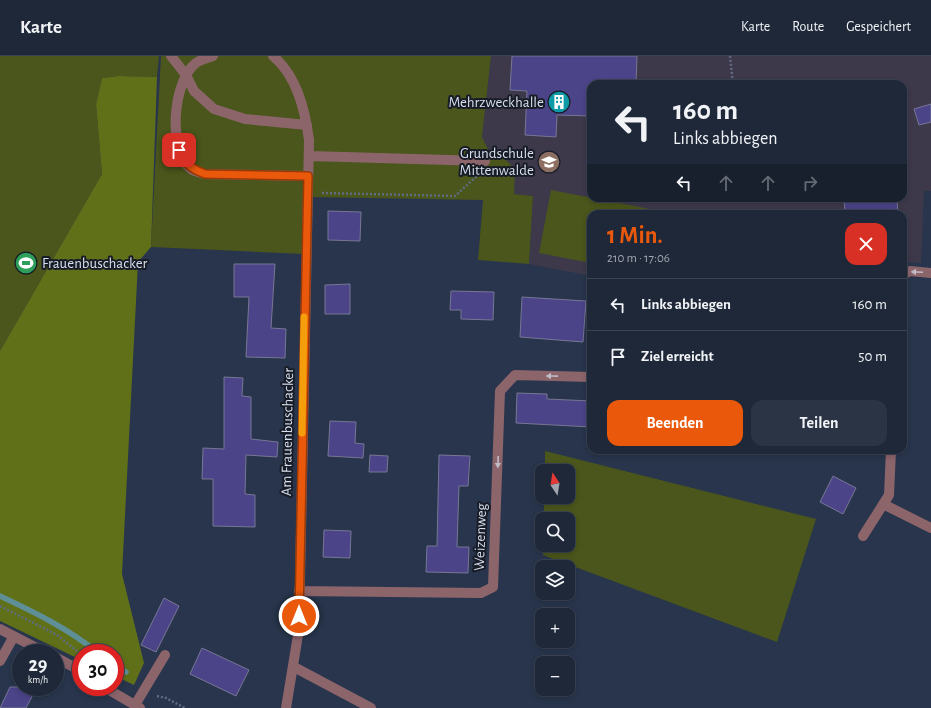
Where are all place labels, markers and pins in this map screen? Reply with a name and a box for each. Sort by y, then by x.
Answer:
building icon: Mehrzweckhalle [546,89,572,115]
place label: Mehrzweckhalle [448,95,544,110]
pin [162,133,196,167]
place label: Grundschule Mittenwalde [460,146,534,178]
school or university icon: Grundschule Mittenwalde [536,149,562,175]
sports icon: Frauenbuschacker [13,250,39,276]
place label: Frauenbuschacker [42,256,148,271]

